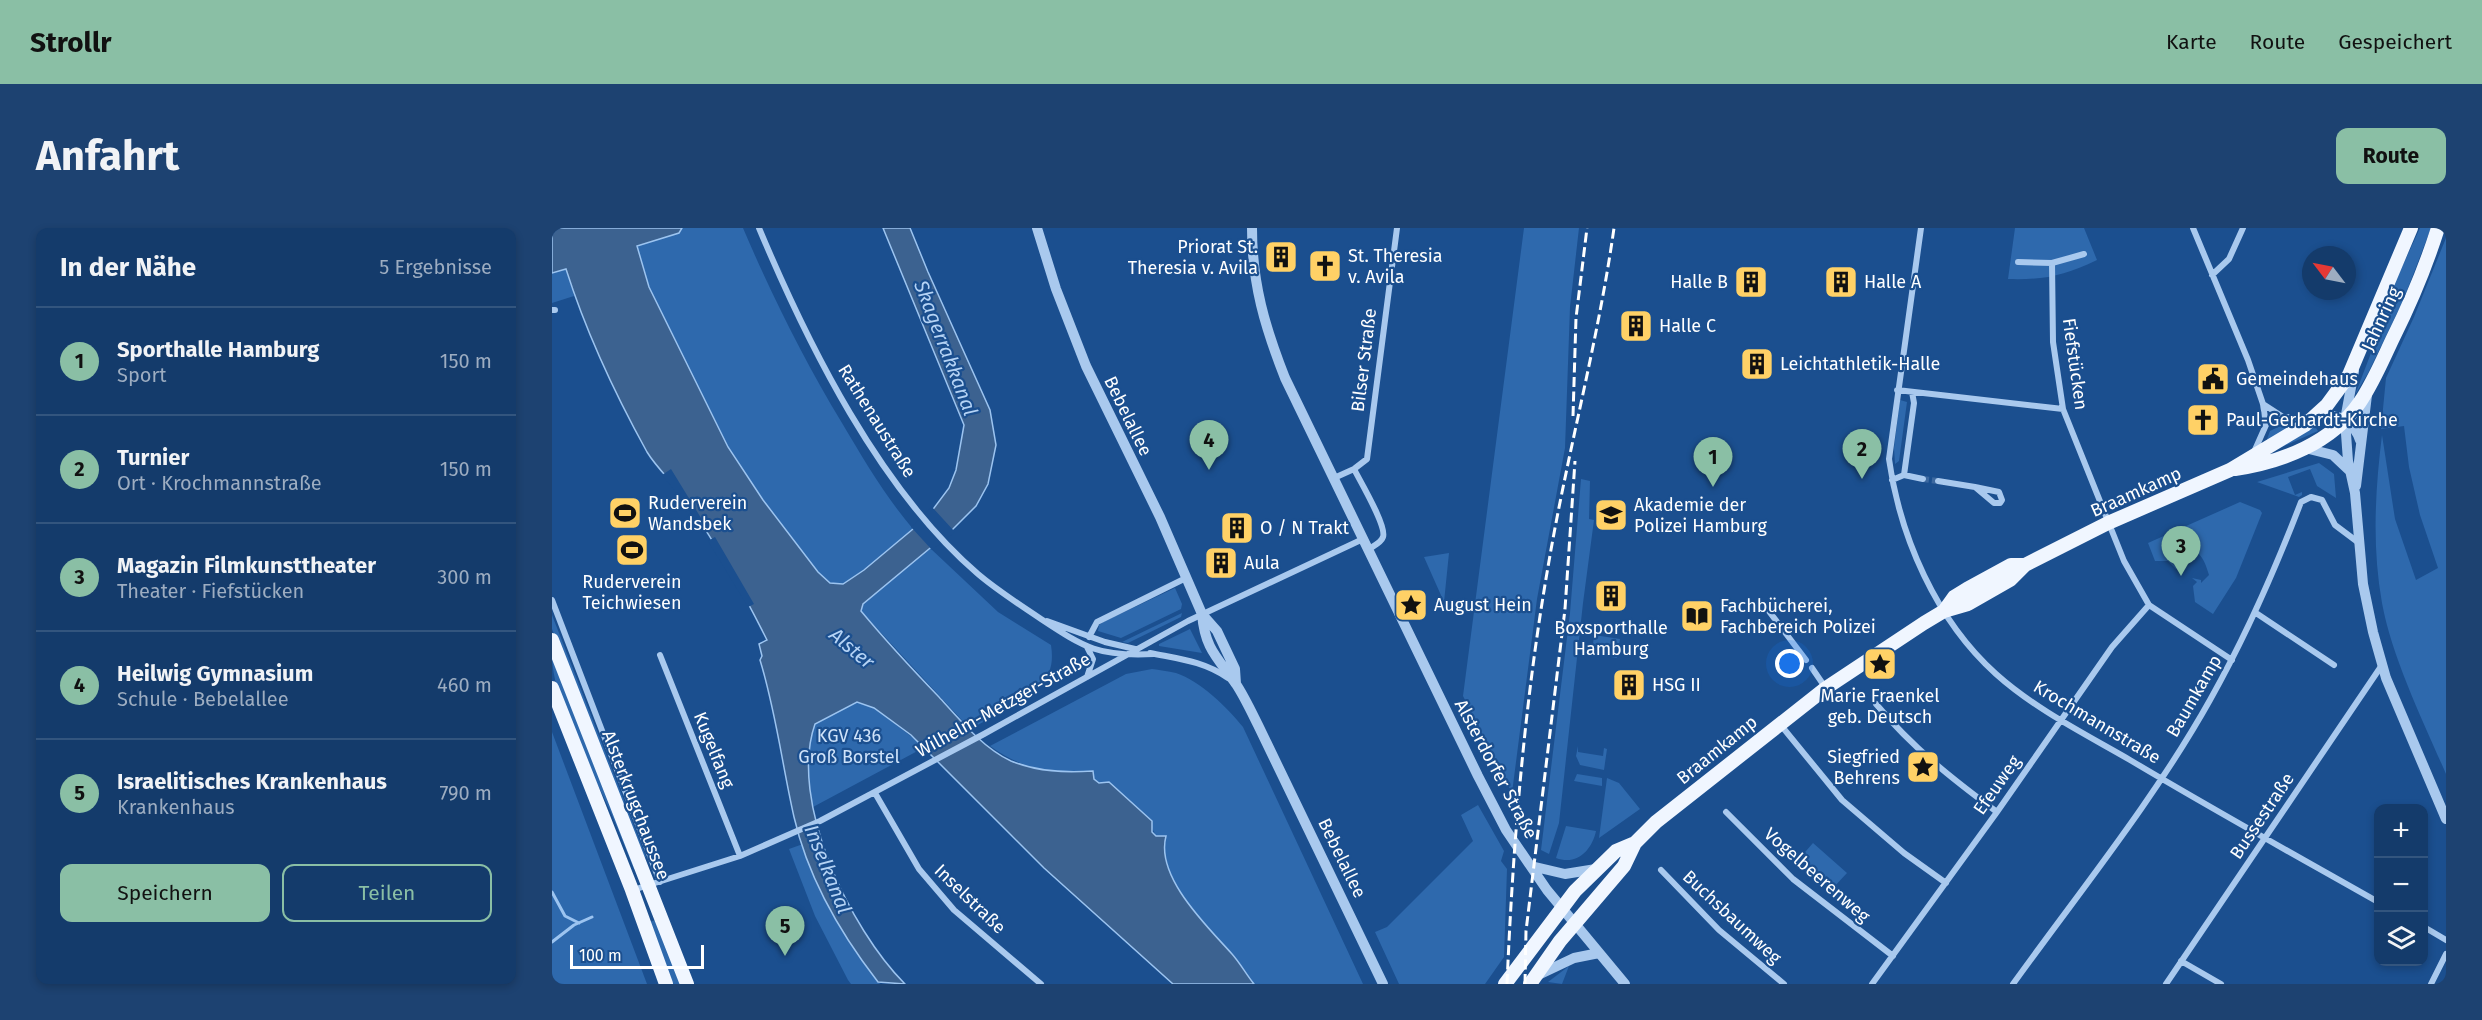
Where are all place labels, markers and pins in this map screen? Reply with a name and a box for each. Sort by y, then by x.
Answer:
place label: Priorat St. Theresia v. Avila [1128,236,1258,279]
building icon: Priorat St. Theresia v. Avila [1263,239,1299,275]
place label: St. Theresia v. Avila [1348,245,1443,288]
church icon: St. Theresia v. Avila [1307,248,1343,284]
building icon: Halle B [1733,264,1769,300]
building icon: Halle A [1823,264,1859,300]
place label: Halle B [1670,271,1728,293]
place label: Halle A [1864,271,1922,293]
building icon: Halle C [1618,308,1654,344]
place label: Halle C [1659,315,1716,337]
building icon: Leichtathletik-Halle [1739,346,1775,382]
place label: Leichtathletik-Halle [1780,353,1940,375]
public building icon: Gemeindehaus [2195,361,2231,397]
place label: Gemeindehaus [2236,368,2358,390]
church icon: Paul-Gerhardt-Kirche [2185,402,2221,438]
place label: Paul-Gerhardt-Kirche [2226,409,2398,431]
pin: 4 [1190,420,1228,470]
pin: 2 [1842,430,1882,479]
pin: 1 [1694,438,1732,487]
place label: Ruderverein Wandsbek [648,492,747,535]
place label: Akademie der Polizei Hamburg [1634,494,1767,537]
sports icon: Ruderverein Wandsbek [607,495,643,531]
school or university icon: Akademie der Polizei Hamburg [1593,497,1629,533]
building icon: O / N Trakt [1219,510,1255,546]
place label: O / N Trakt [1260,517,1350,539]
pin: 3 [2162,526,2200,576]
sports icon: Ruderverein Teichwiesen [614,532,650,568]
building icon: Aula [1203,545,1239,581]
place label: Aula [1244,552,1280,574]
place label: Ruderverein Teichwiesen [582,571,682,614]
building icon: Boxsporthalle Hamburg [1593,578,1629,614]
place icon: August Hein [1393,587,1429,623]
place label: August Hein [1434,594,1532,616]
place label: Fachbücherei, Fachbereich Polizei [1720,595,1876,638]
library icon: Fachbücherei, Fachbereich Polizei [1679,598,1715,634]
place label: Boxsporthalle Hamburg [1554,617,1668,660]
place icon: Marie Fraenkel geb. Deutsch [1862,646,1898,682]
building icon: HSG II [1611,667,1647,703]
place label: HSG II [1652,674,1701,696]
place label: Marie Fraenkel geb. Deutsch [1820,685,1940,728]
place label: Siegfried Behrens [1827,746,1900,789]
place icon: Siegfried Behrens [1905,749,1941,785]
pin: 5 [766,906,804,956]

